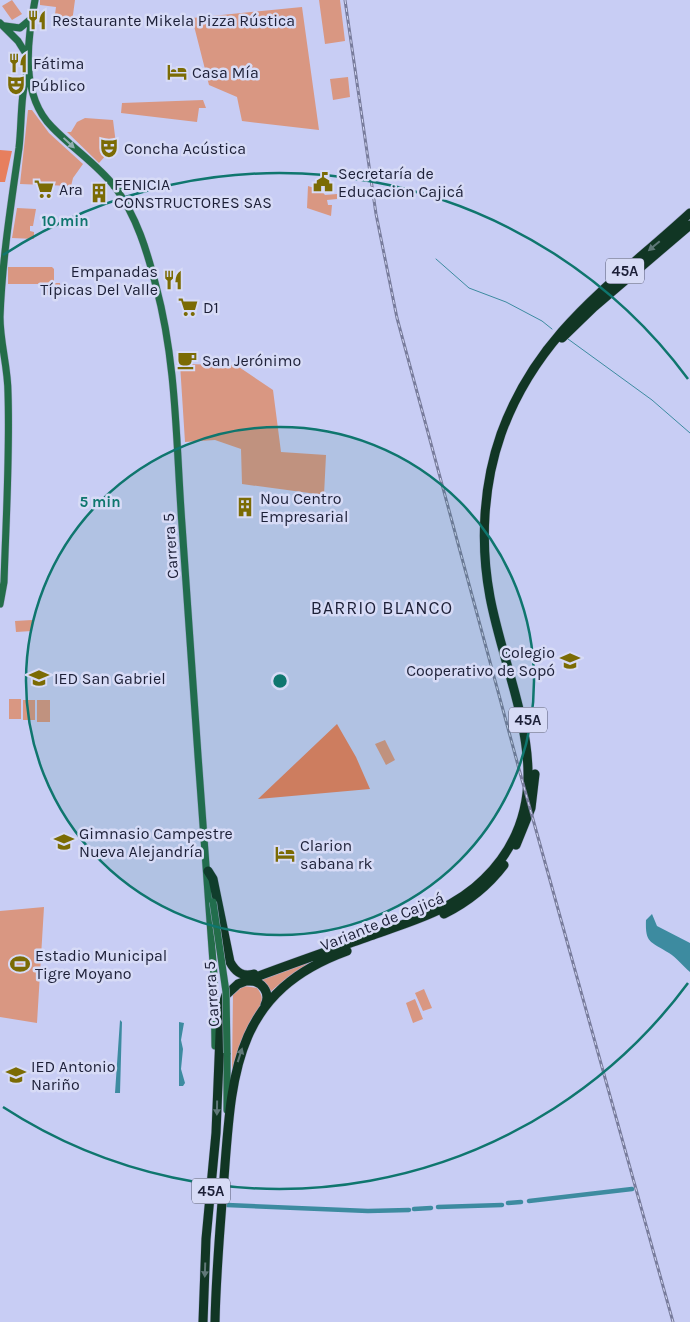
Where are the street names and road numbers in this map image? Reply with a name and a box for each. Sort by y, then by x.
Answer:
road number: 45A [606,258,644,284]
street label: Carrera 5 [159,512,182,579]
road number: 45A [509,708,547,732]
street label: Variante de Cajicá [318,888,447,955]
street label: Carrera 5 [200,960,223,1027]
road number: 45A [192,1178,230,1204]

